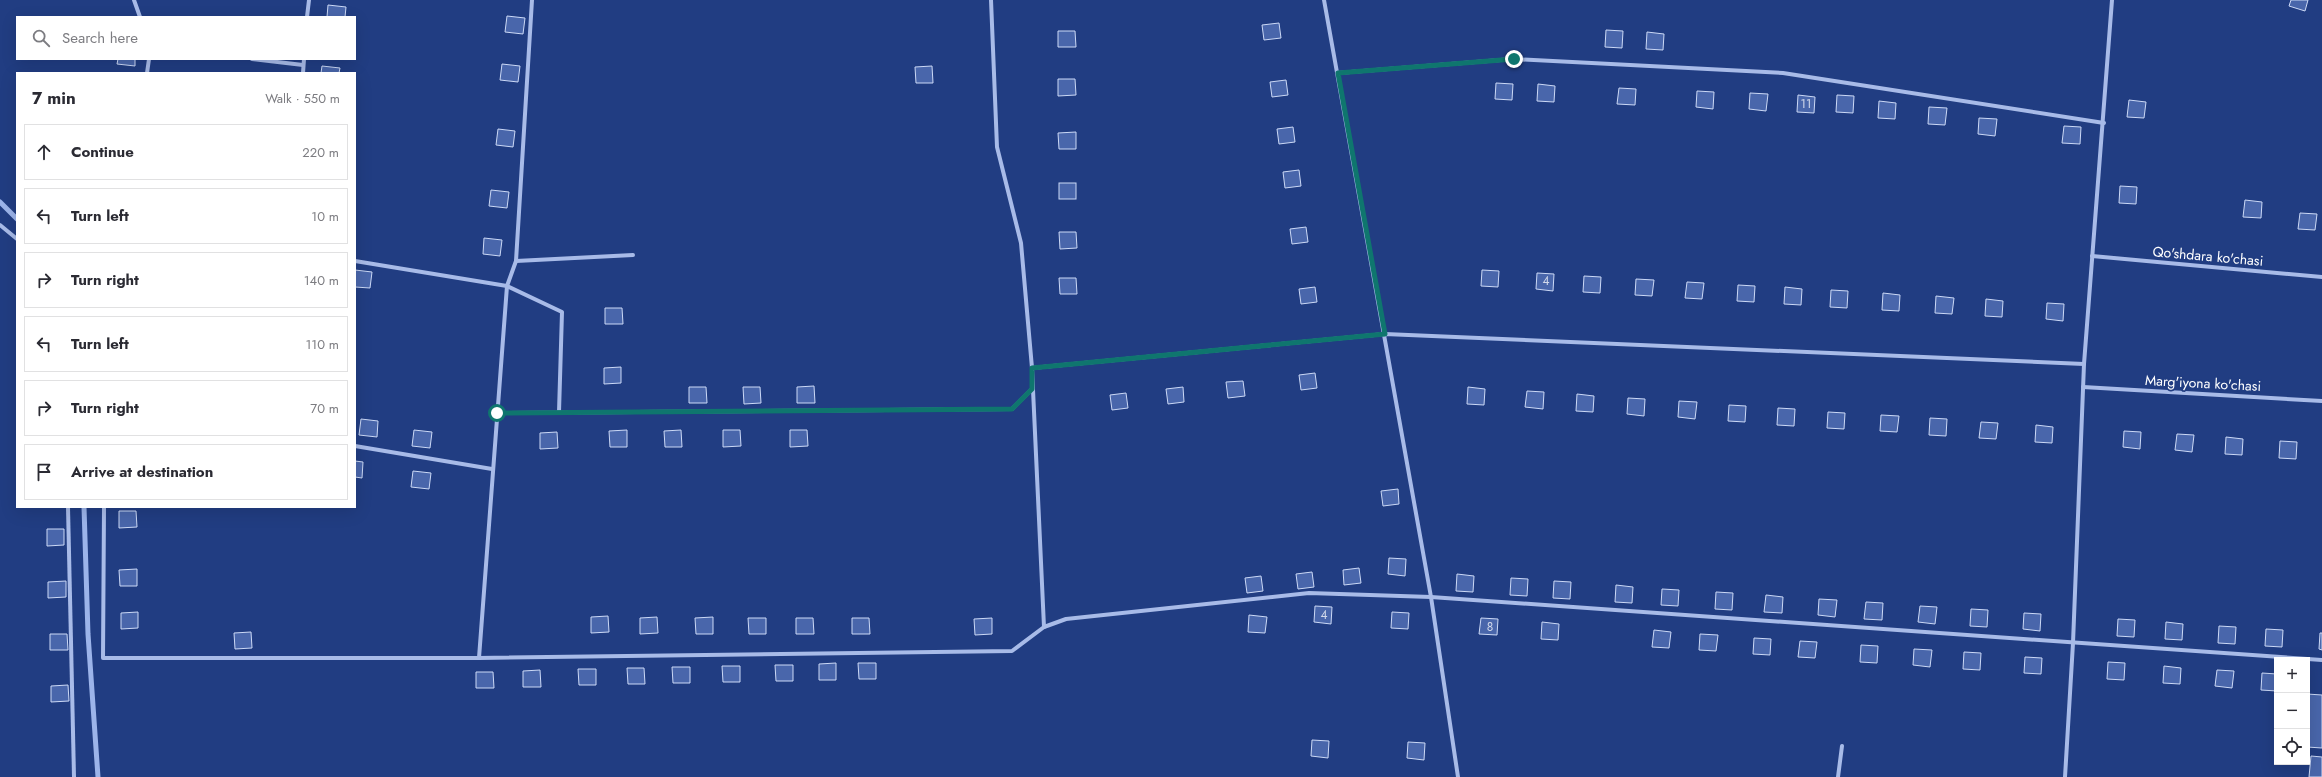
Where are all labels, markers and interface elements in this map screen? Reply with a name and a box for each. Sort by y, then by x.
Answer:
search box [16,16,356,60]
icon: search [30,27,52,49]
text: Search here [62,27,138,49]
route end [1505,50,1523,68]
text: 7 min [32,86,76,110]
text: Walk · 550 m [265,89,340,108]
house number: 11 [1801,95,1811,113]
icon: ahead [33,141,55,163]
text: Continue [71,141,134,163]
text: 220 m [302,143,339,162]
icon: left [33,205,55,227]
text: Turn left [71,205,129,227]
text: 10 m [311,207,339,226]
street label: Qo'shdara ko'chasi [2152,241,2264,271]
icon: right [33,269,55,291]
text: Turn right [71,269,139,291]
text: 140 m [304,271,339,290]
house number: 4 [1543,272,1550,290]
icon: left [33,333,55,355]
text: Turn left [71,333,129,355]
text: 110 m [305,335,339,354]
street label: Marg'iyona ko'chasi [2144,370,2262,396]
icon: right [33,397,55,419]
text: Turn right [71,397,139,419]
text: 70 m [310,399,339,418]
route start [488,404,506,422]
icon: arrive [33,461,55,483]
text: Arrive at destination [71,461,213,483]
house number: 4 [1321,606,1328,624]
house number: 8 [1487,618,1493,636]
map controls [2274,657,2310,765]
button: + [2274,657,2310,693]
button: − [2274,693,2310,729]
button: locate [2274,729,2310,765]

